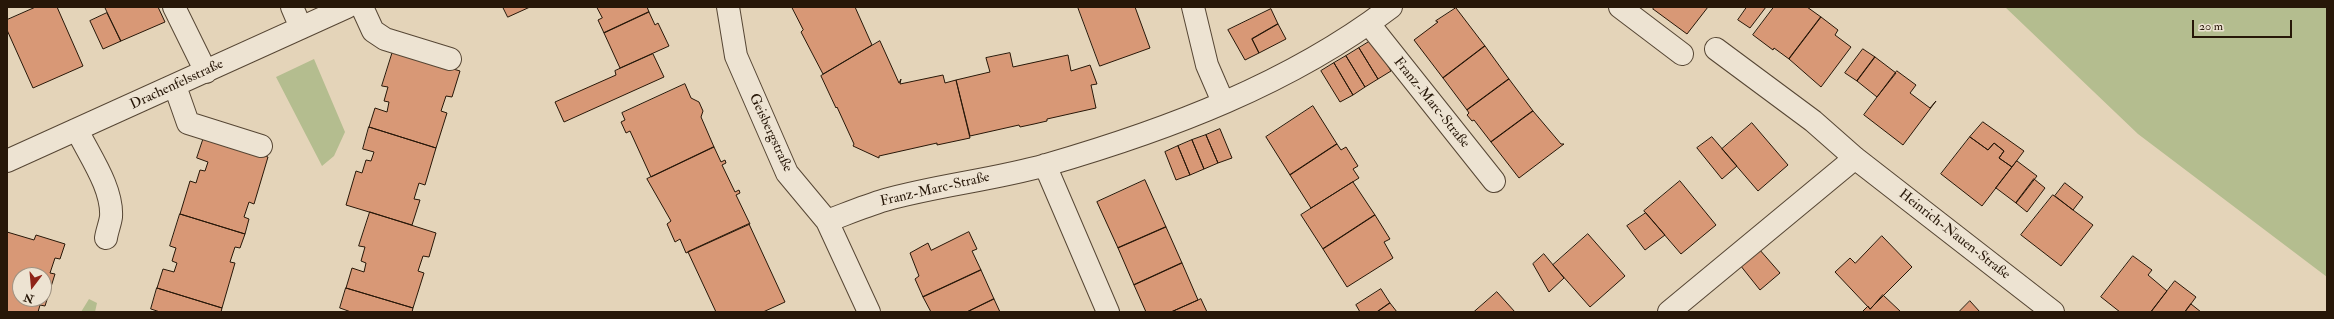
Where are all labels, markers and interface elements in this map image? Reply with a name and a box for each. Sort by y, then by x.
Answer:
scale bar [2194,12,2294,38]
text: 20 m [2199,19,2223,34]
street label: Franz-Marc-Straße [1389,54,1473,152]
street label: Drachenfelsstraße [128,56,226,114]
street label: Geisbergstraße [745,91,795,175]
street label: Franz-Marc-Straße [879,169,991,211]
street label: Heinrich-Nauen-Straße [1895,186,2013,284]
north arrow [12,267,52,307]
text: N [22,290,35,306]

